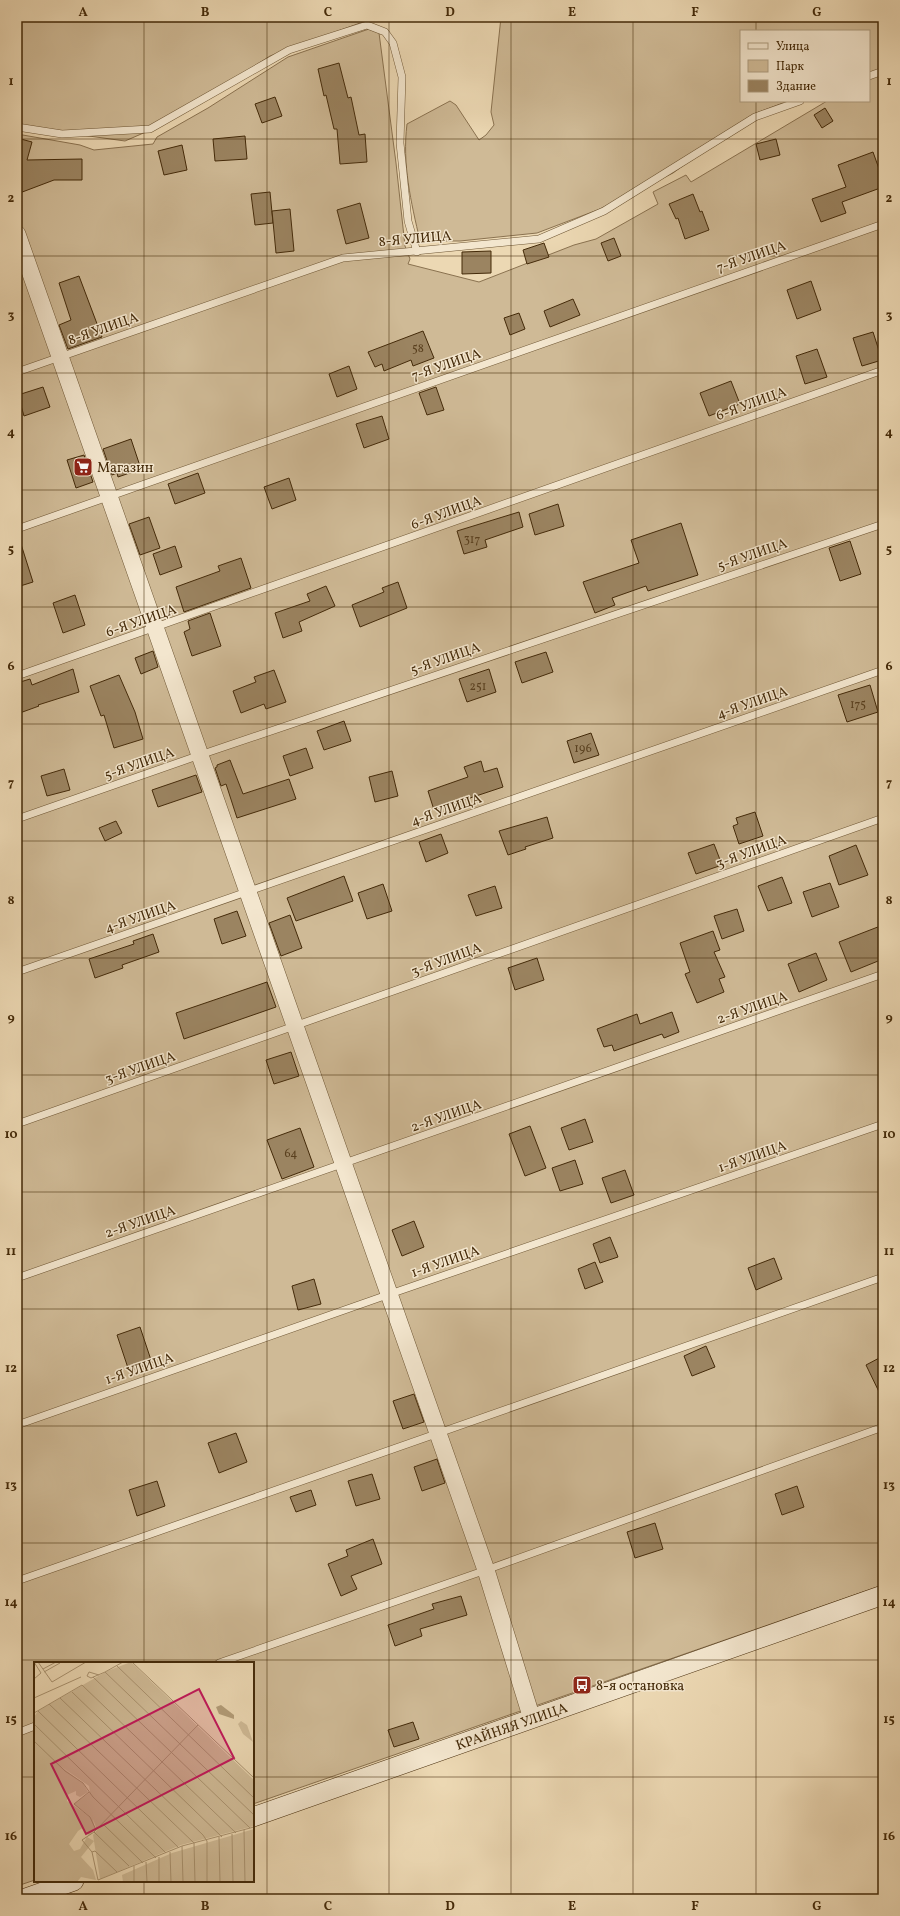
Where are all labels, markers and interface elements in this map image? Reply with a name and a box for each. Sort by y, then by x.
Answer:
text: A [78,4,88,22]
text: B [201,4,210,22]
text: C [324,4,332,22]
text: D [445,4,455,22]
text: E [568,4,576,22]
text: F [691,4,699,22]
text: G [812,4,822,22]
legend [740,30,870,102]
text: Улица [776,39,809,55]
text: Парк [776,59,804,75]
text: 1 [8,73,14,91]
text: 1 [886,73,892,91]
text: Здание [776,79,816,95]
text: 2 [8,190,15,208]
text: 2 [886,190,893,208]
street label: 8-Я УЛИЦА [378,227,453,252]
street label: 7-Я УЛИЦА [714,237,789,278]
text: 3 [8,307,15,325]
text: 3 [886,307,893,325]
street label: 8-Я УЛИЦА [66,308,141,350]
house number: 58 [412,341,424,357]
street label: 7-Я УЛИЦА [409,345,484,386]
street label: 6-Я УЛИЦА [714,383,789,426]
text: 4 [7,424,15,442]
text: 4 [885,424,893,442]
supermarket icon: Магазин [72,456,94,478]
place label: Магазин [97,459,154,478]
street label: 6-Я УЛИЦА [409,492,484,535]
house number: 317 [464,532,480,548]
street label: 5-Я УЛИЦА [715,535,790,576]
text: 5 [8,541,14,559]
text: 5 [886,541,892,559]
street label: 6-Я УЛИЦА [104,600,180,642]
street label: 5-Я УЛИЦА [408,639,483,680]
text: 6 [7,658,15,676]
text: 6 [885,658,893,676]
house number: 251 [470,679,486,695]
street label: 4-Я УЛИЦА [714,682,791,724]
house number: 175 [850,697,866,713]
house number: 196 [574,741,592,757]
street label: 5-Я УЛИЦА [102,744,177,785]
text: 7 [8,775,14,793]
text: 7 [886,775,892,793]
street label: 4-Я УЛИЦА [408,789,485,831]
street label: 3-Я УЛИЦА [714,831,789,874]
text: 8 [7,892,15,910]
text: 8 [885,892,893,910]
street label: 4-Я УЛИЦА [102,896,179,938]
street label: 3-Я УЛИЦА [409,939,484,982]
street label: 2-Я УЛИЦА [715,987,791,1029]
text: 9 [7,1009,15,1027]
text: 9 [885,1009,893,1027]
street label: 3-Я УЛИЦА [103,1047,178,1089]
street label: 2-Я УЛИЦА [409,1095,485,1137]
text: 10 [4,1126,18,1144]
text: 10 [882,1126,896,1144]
street label: 1-Я УЛИЦА [716,1137,789,1178]
house number: 64 [285,1146,297,1162]
street label: 2-Я УЛИЦА [103,1201,179,1243]
street label: 1-Я УЛИЦА [409,1242,482,1283]
text: 11 [6,1243,16,1261]
text: 11 [884,1243,894,1261]
street label: 1-Я УЛИЦА [103,1349,176,1390]
text: 12 [5,1360,17,1378]
text: 12 [883,1360,895,1378]
text: 13 [5,1477,17,1495]
text: 13 [883,1477,895,1495]
text: 14 [4,1594,18,1612]
text: 14 [882,1594,896,1612]
inset map [34,1662,254,1882]
bus stop icon: 8-я остановка [571,1674,593,1696]
place label: 8-я остановка [596,1677,684,1696]
street label: КРАЙНЯЯ УЛИЦА [453,1699,570,1756]
text: 15 [5,1711,17,1729]
text: 15 [883,1711,895,1729]
text: 16 [5,1828,17,1846]
text: 16 [883,1828,895,1846]
text: A [78,1898,88,1916]
text: B [201,1898,210,1916]
text: C [324,1898,332,1916]
text: D [445,1898,455,1916]
text: E [568,1898,576,1916]
text: F [691,1898,699,1916]
text: G [812,1898,822,1916]

